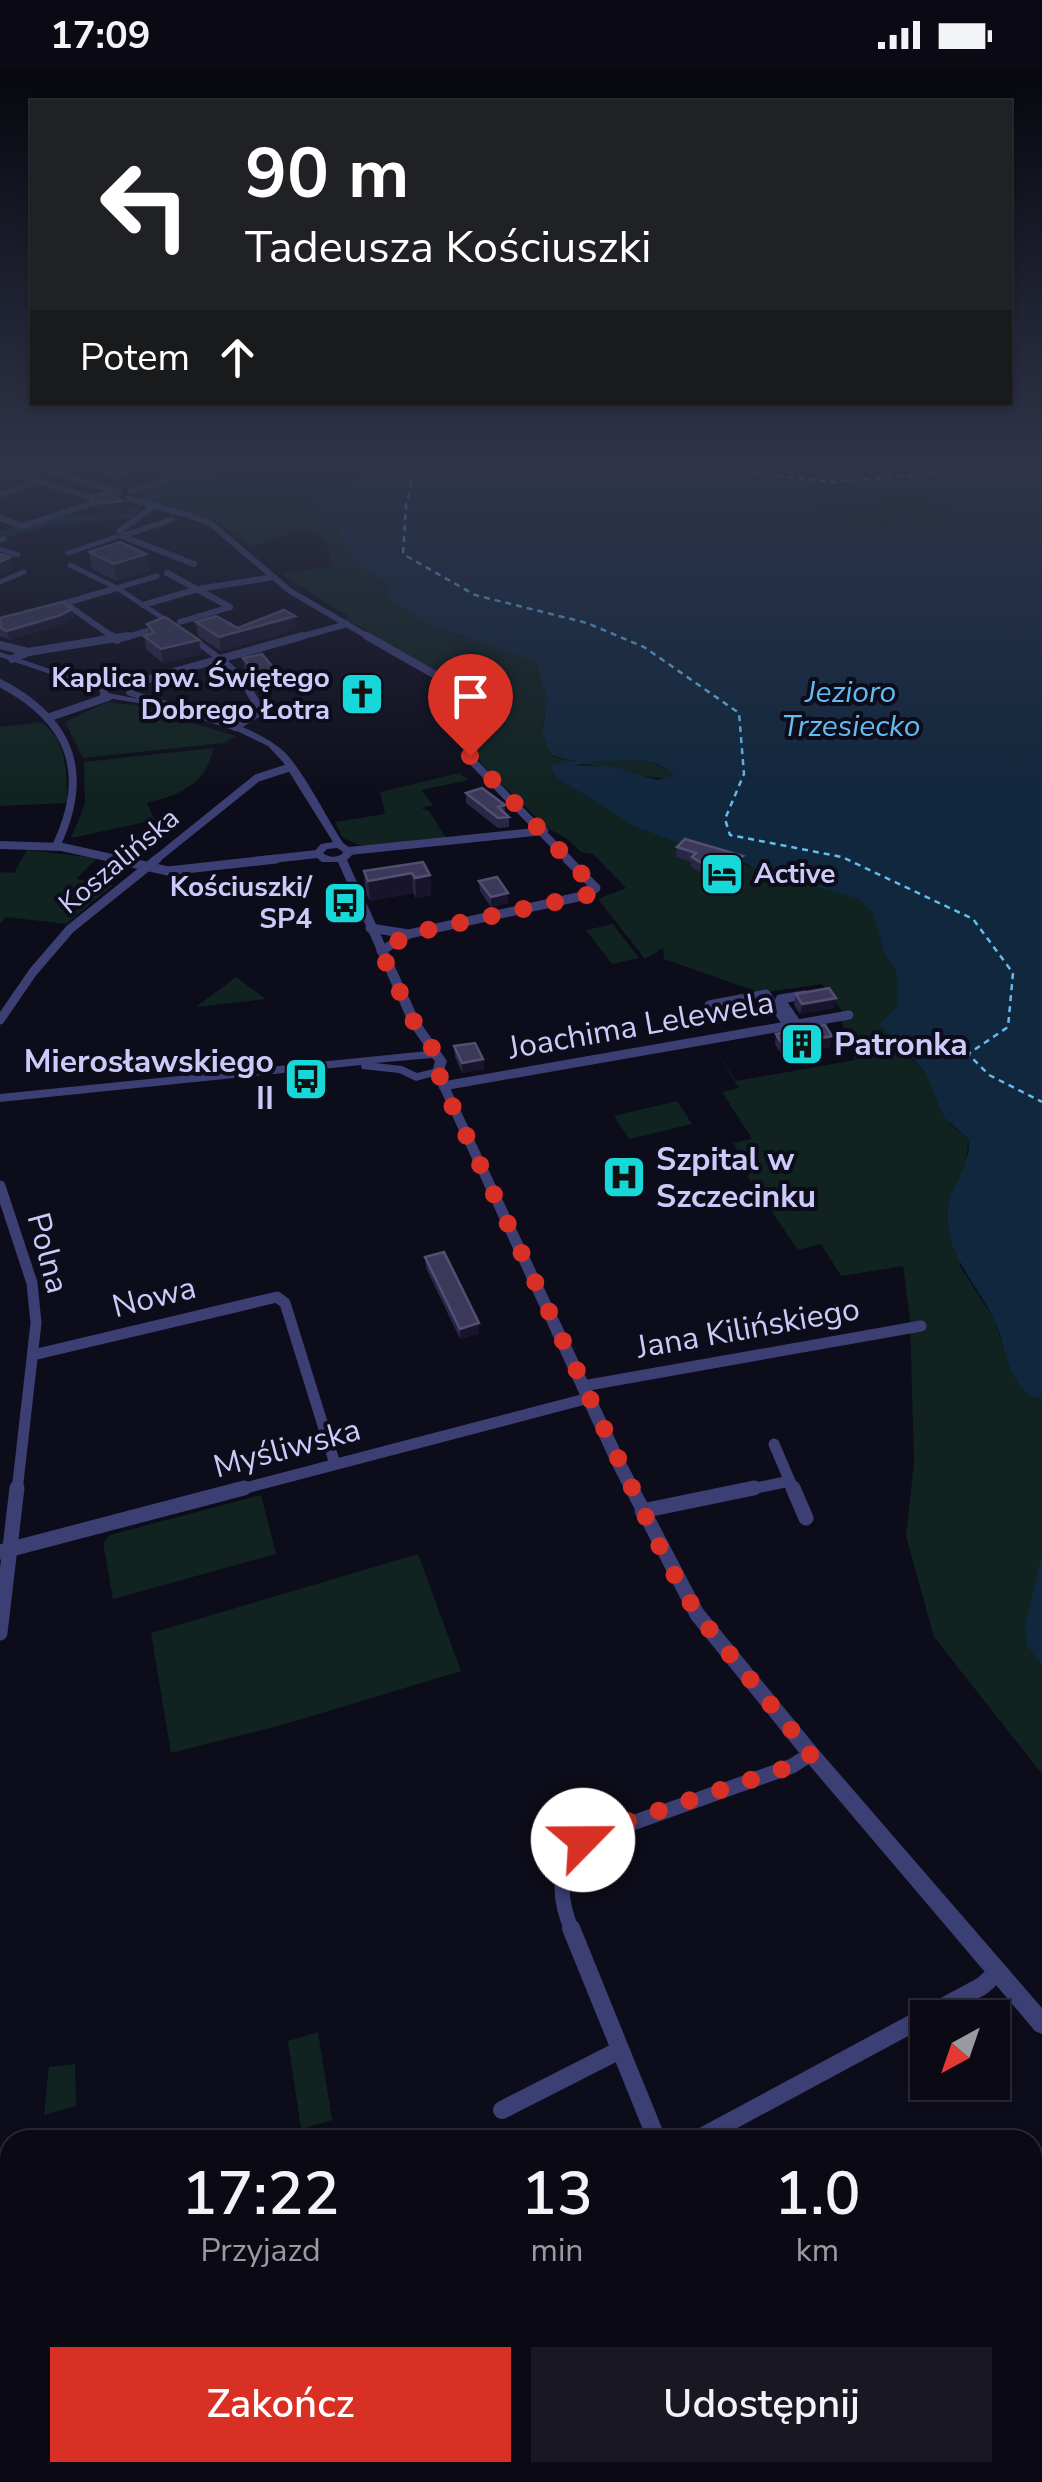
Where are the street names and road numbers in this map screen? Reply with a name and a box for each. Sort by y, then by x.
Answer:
street label: Koszalińska [51,799,187,923]
street label: Joachima Lelewela [504,981,777,1070]
street label: Polna [17,1208,79,1298]
street label: Nowa [108,1266,200,1328]
street label: Jana Kilińskiego [632,1287,863,1369]
street label: Myśliwska [209,1408,365,1488]

